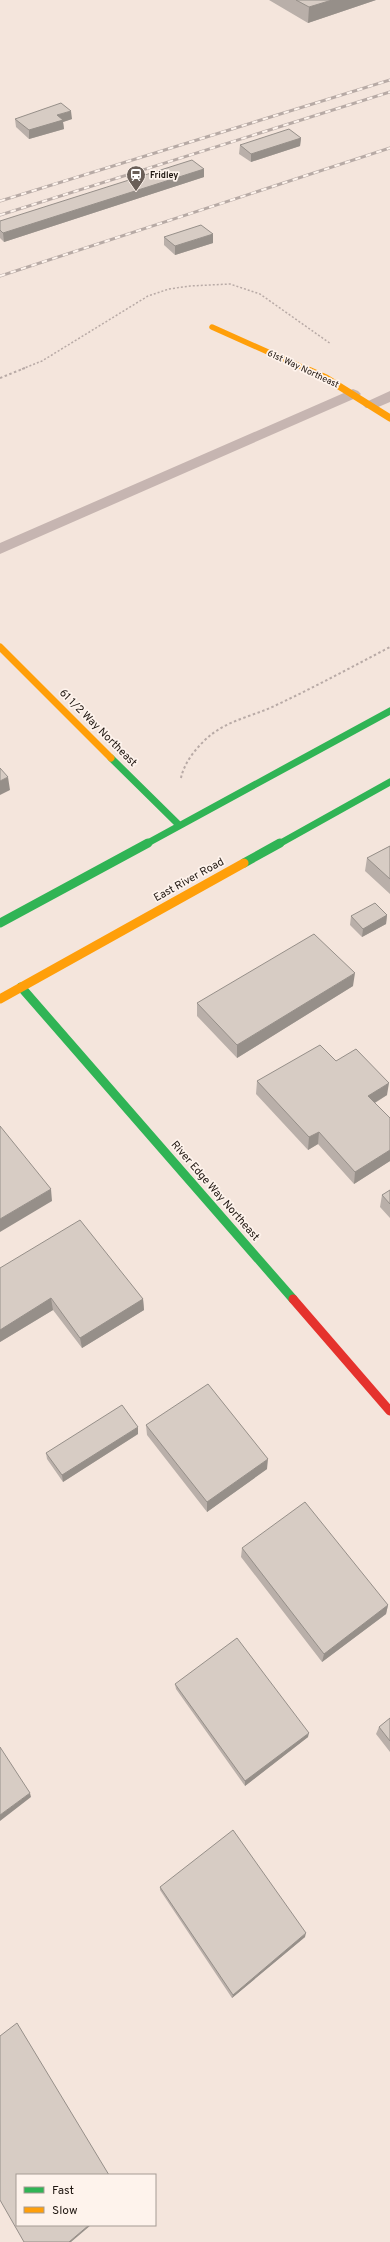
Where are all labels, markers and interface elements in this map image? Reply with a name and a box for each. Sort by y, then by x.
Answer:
station icon: Fridley [125,164,147,192]
place label: Fridley [150,170,179,181]
street label: 61st Way Northeast [266,348,340,390]
street label: 61 1/2 Way Northeast [56,686,140,770]
street label: East River Road [151,855,227,905]
street label: River Edge Way Northeast [168,1138,262,1244]
legend [16,2174,156,2226]
text: Fast [52,2183,74,2199]
text: Slow [52,2203,78,2219]

